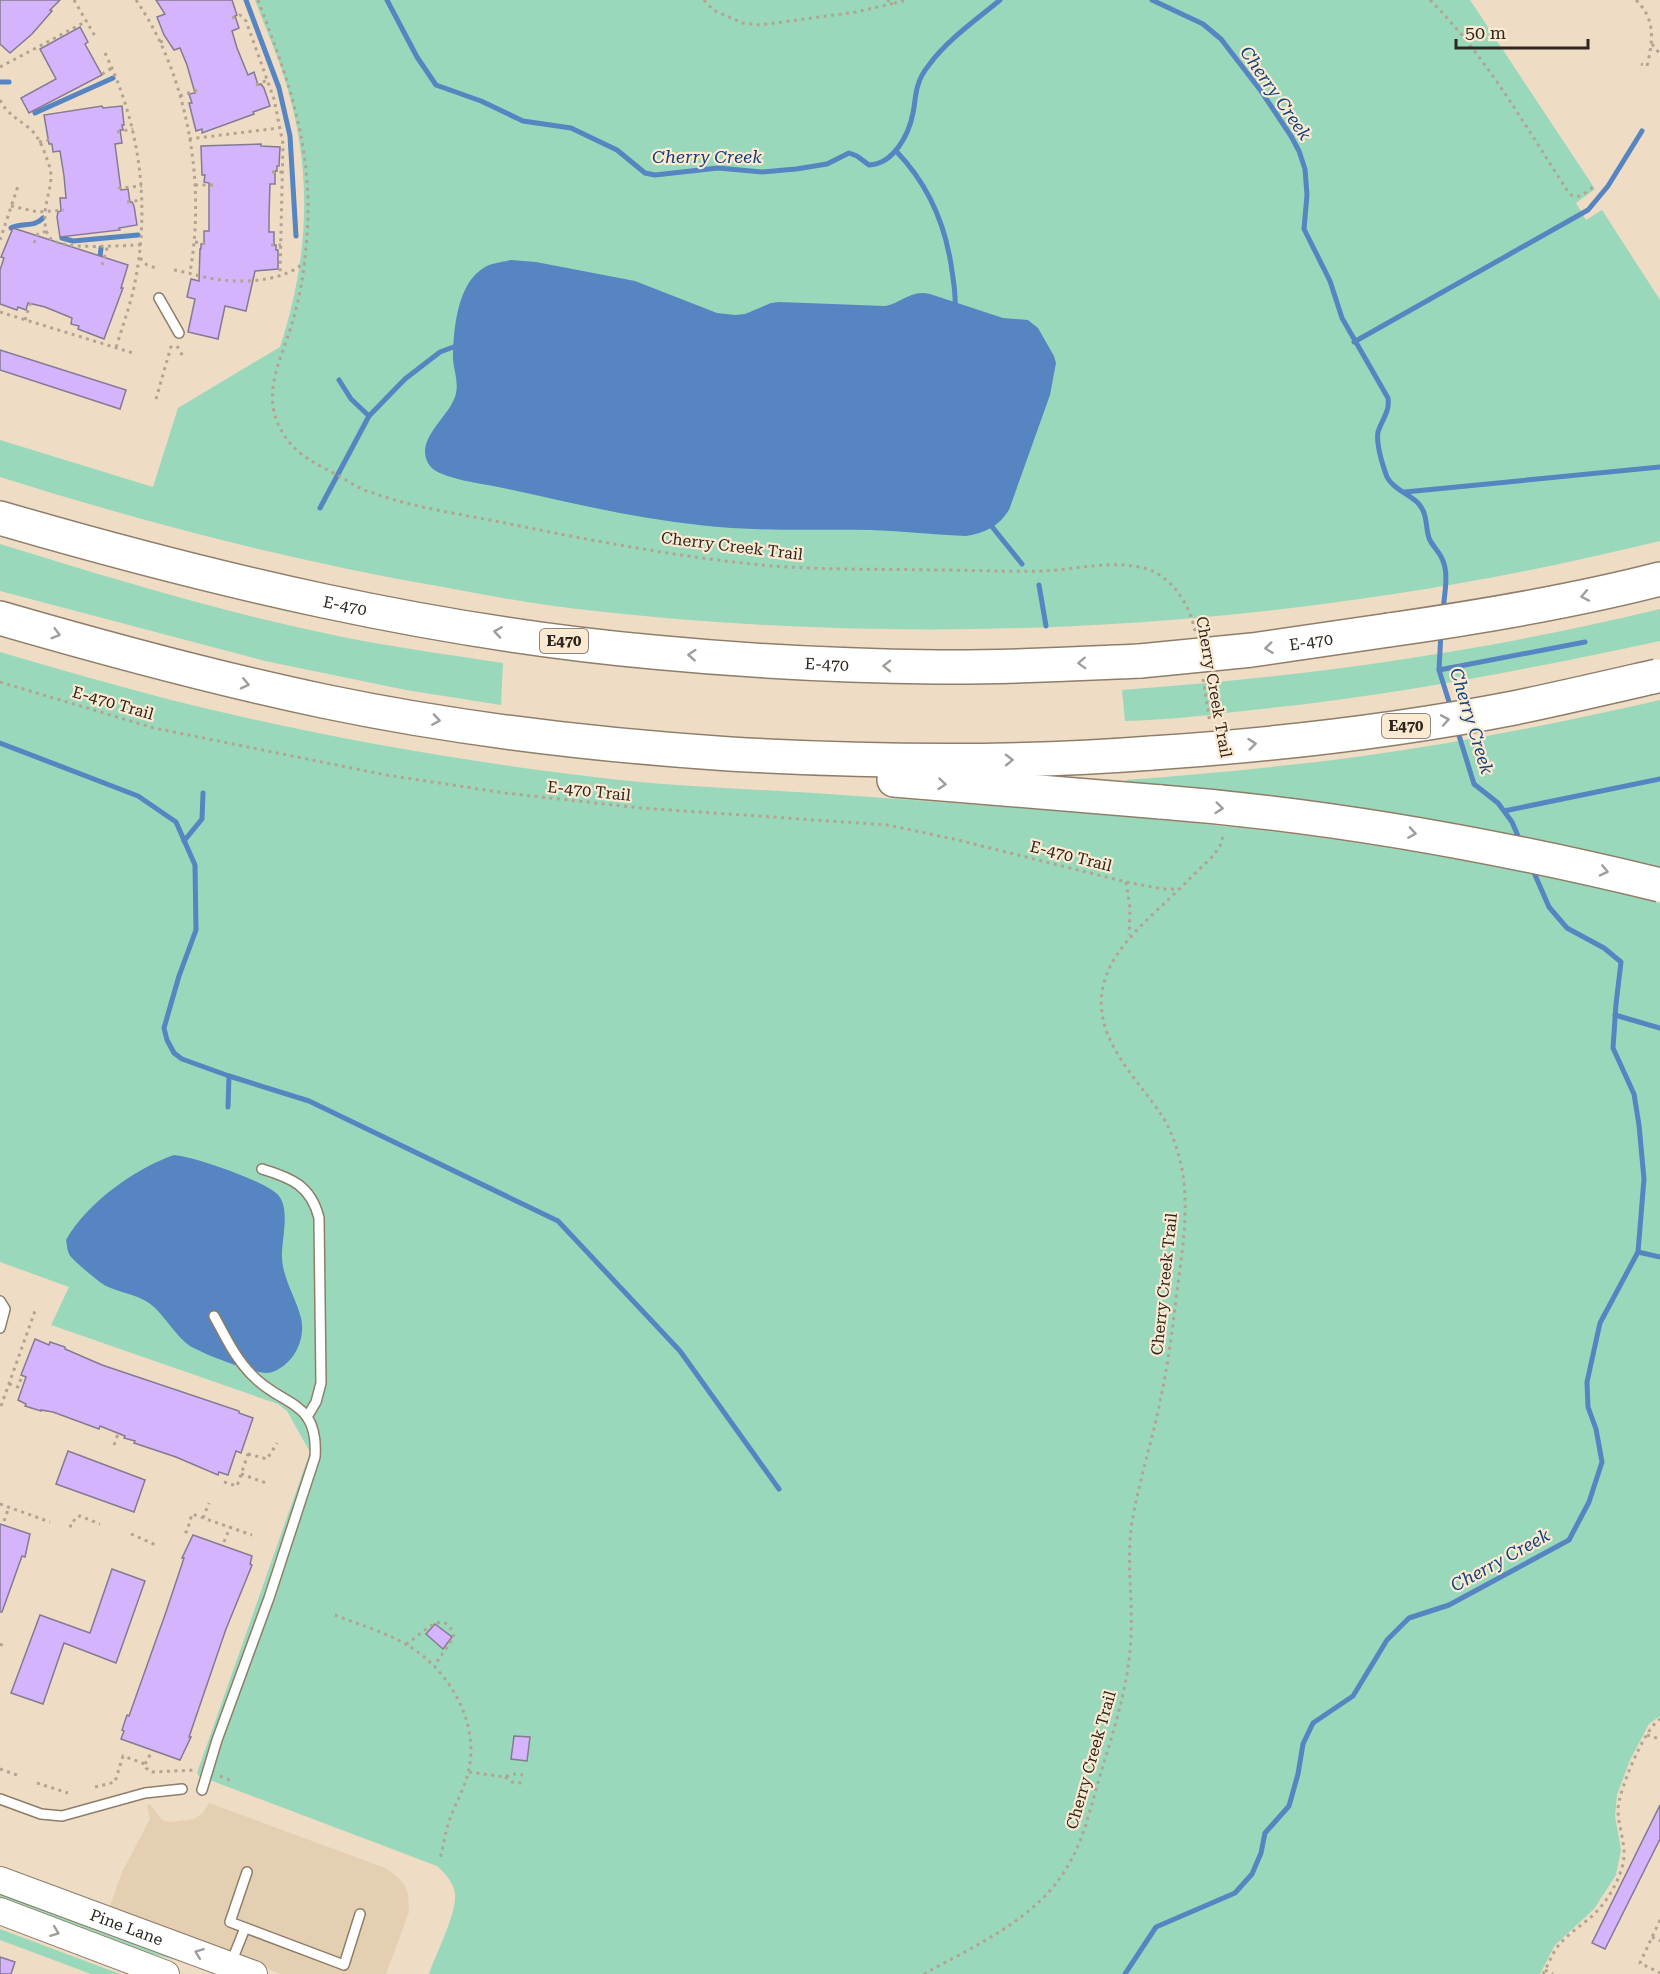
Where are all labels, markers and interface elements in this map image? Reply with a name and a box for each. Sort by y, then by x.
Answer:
scale bar [1456,12,1588,50]
text: 50 m [1465,22,1506,43]
water label: Cherry Creek [1236,42,1316,144]
water label: Cherry Creek [652,146,762,167]
street label: Cherry Creek Trail [660,528,804,564]
one-way arrow [1580,589,1590,602]
street label: E-470 [321,592,369,619]
street label: Cherry Creek Trail [1192,615,1236,759]
one-way arrow [50,627,61,639]
one-way arrow [494,627,503,639]
road number: E470 [540,629,588,653]
street label: E-470 [1288,629,1334,654]
one-way arrow [1265,641,1274,653]
one-way arrow [687,649,697,662]
street label: E-470 [804,654,849,674]
one-way arrow [1077,657,1086,670]
one-way arrow [882,660,891,672]
water label: Cherry Creek [1446,665,1498,777]
one-way arrow [240,676,250,689]
street label: E-470 Trail [70,682,156,724]
one-way arrow [432,714,441,726]
road number: E470 [1382,714,1430,738]
one-way arrow [1441,714,1450,726]
one-way arrow [1247,738,1256,751]
one-way arrow [1004,754,1013,766]
street label: E-470 Trail [546,777,632,805]
one-way arrow [937,777,946,790]
one-way arrow [1214,801,1224,814]
one-way arrow [1407,826,1417,839]
street label: E-470 Trail [1028,837,1114,875]
one-way arrow [1598,864,1608,877]
street label: Cherry Creek Trail [1147,1212,1181,1356]
water label: Cherry Creek [1447,1524,1553,1596]
street label: Cherry Creek Trail [1062,1689,1120,1831]
street label: Pine Lane [87,1905,166,1949]
one-way arrow [49,1925,60,1937]
one-way arrow [194,1948,205,1960]

